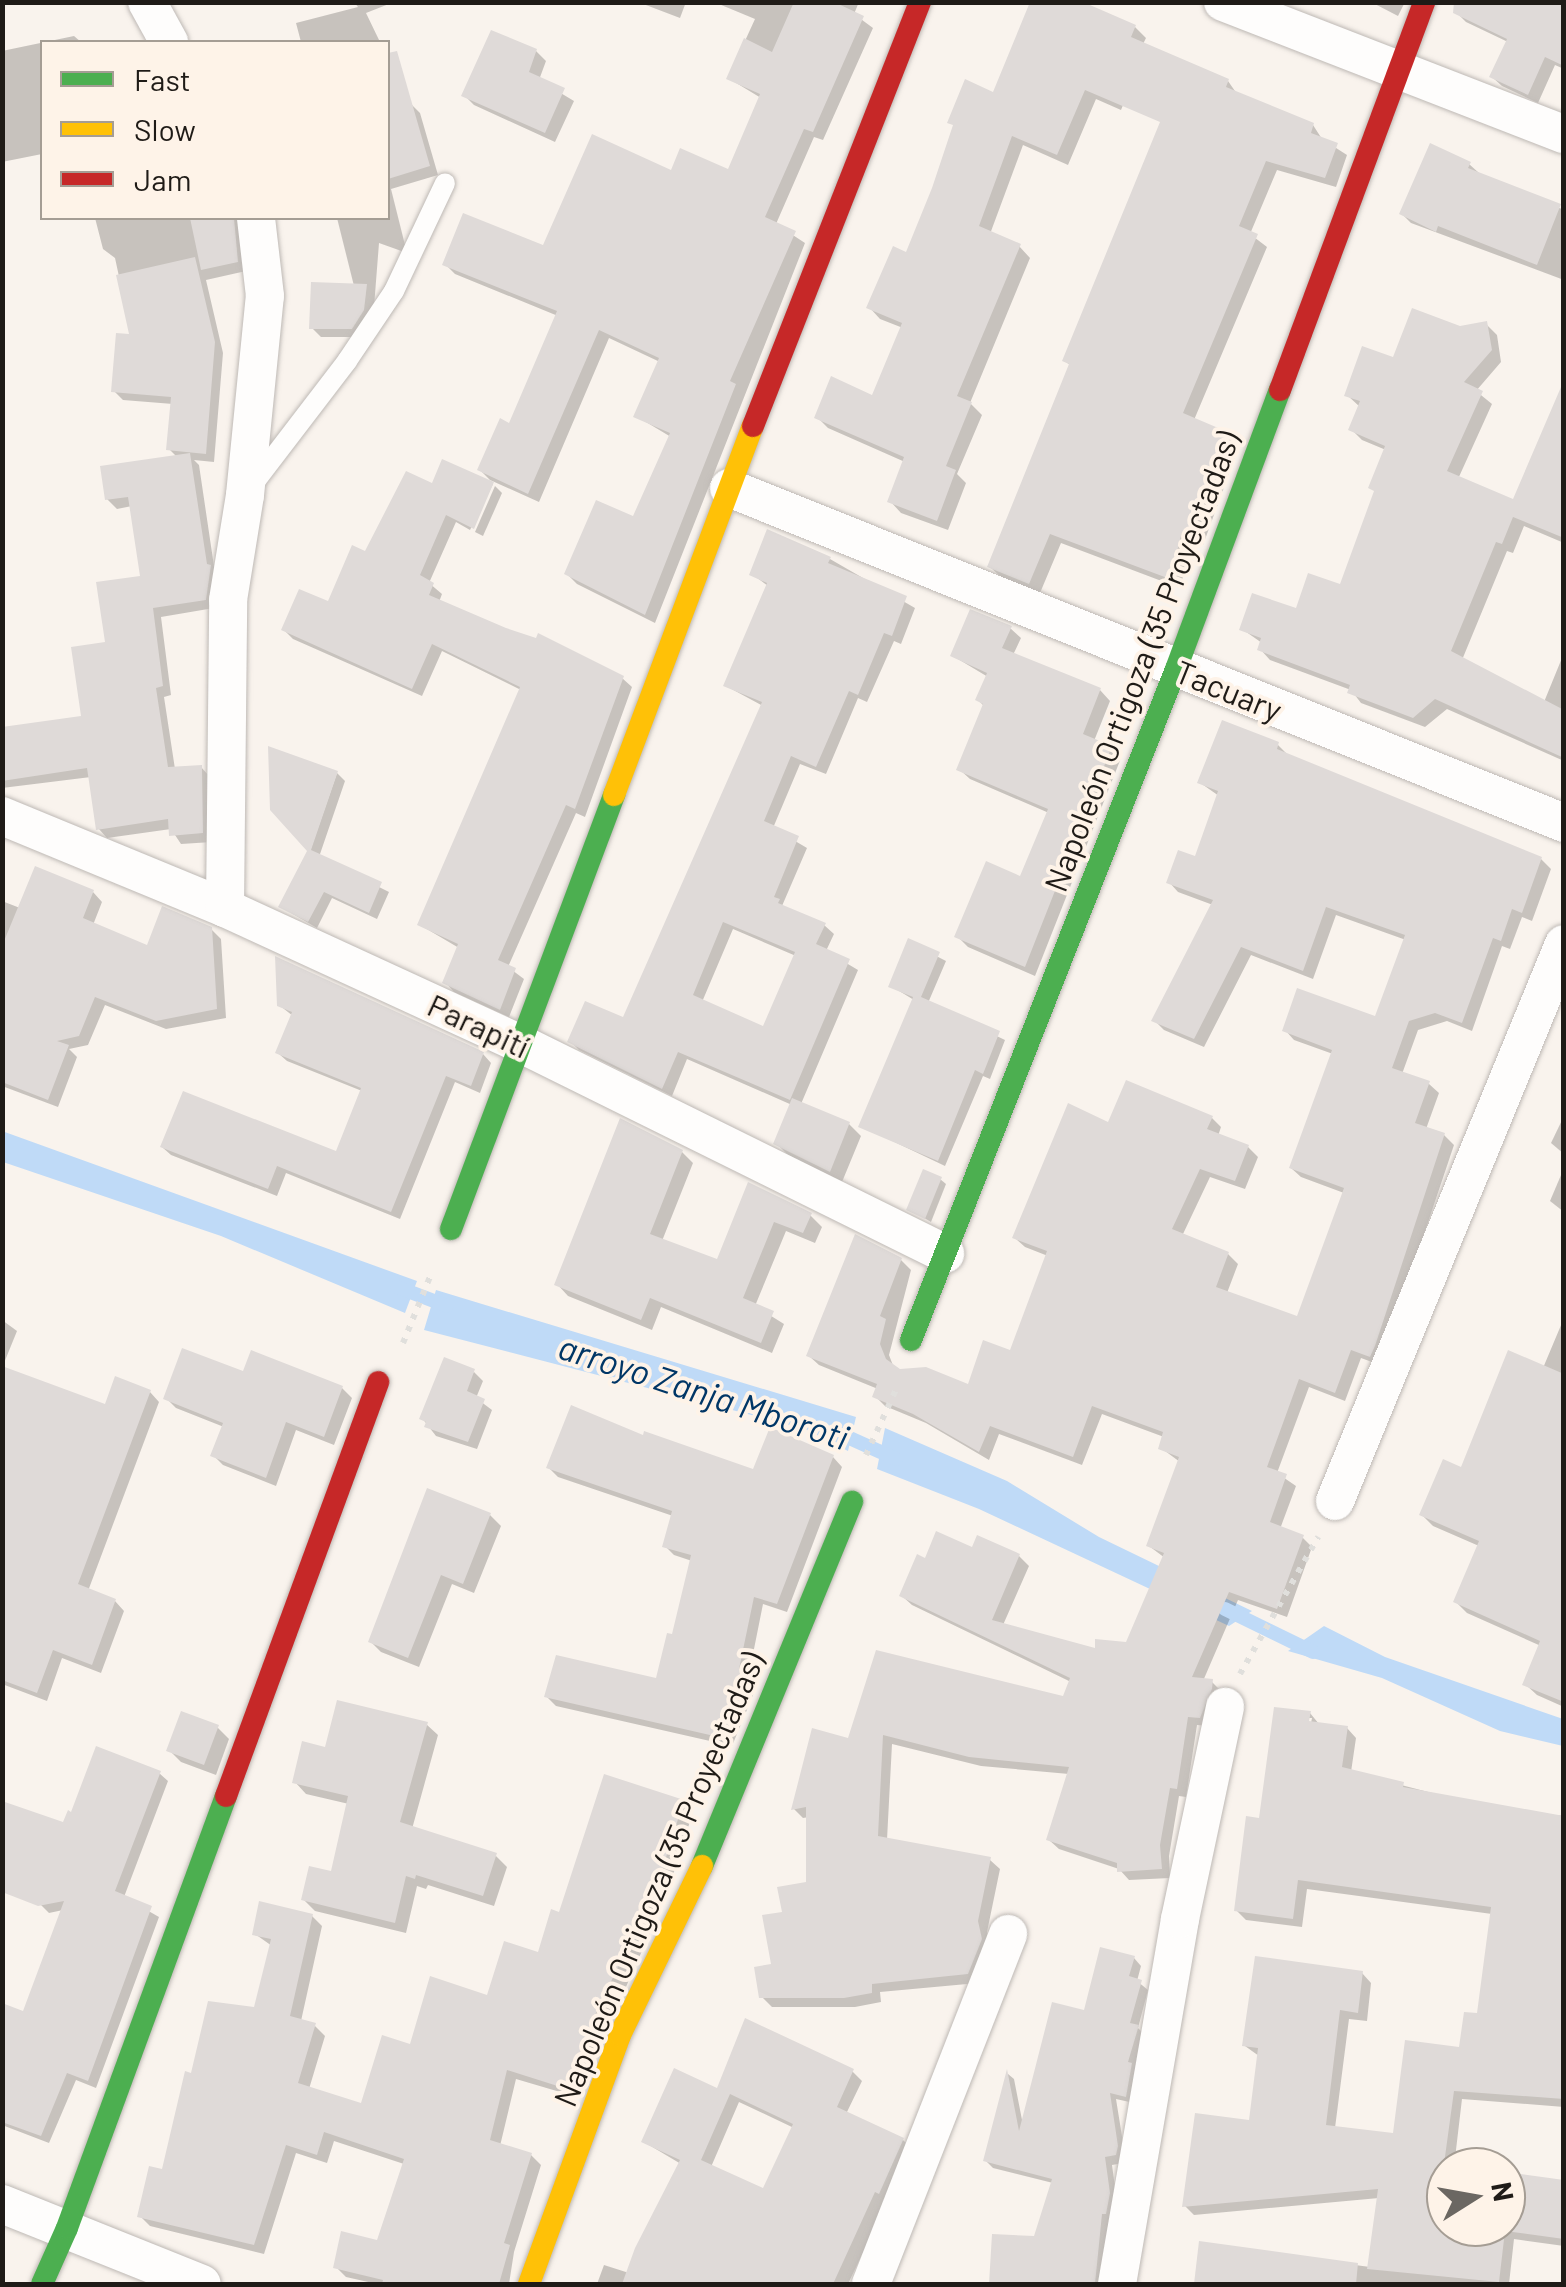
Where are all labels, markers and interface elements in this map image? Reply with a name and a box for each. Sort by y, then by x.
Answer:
legend [40,40,390,220]
text: Fast [134,61,191,97]
text: Slow [134,111,196,147]
text: Jam [134,161,191,197]
street label: Napoleón Ortigoza (35 Proyectadas) [1035,425,1247,897]
street label: Tacuary [1170,651,1288,729]
street label: Parapití [422,985,536,1065]
water label: arroyo Zanja Mboroti [553,1324,855,1458]
street label: Napoleón Ortigoza (35 Proyectadas) [545,1646,771,2112]
north arrow [1426,2147,1526,2247]
text: N [1485,2179,1522,2204]

